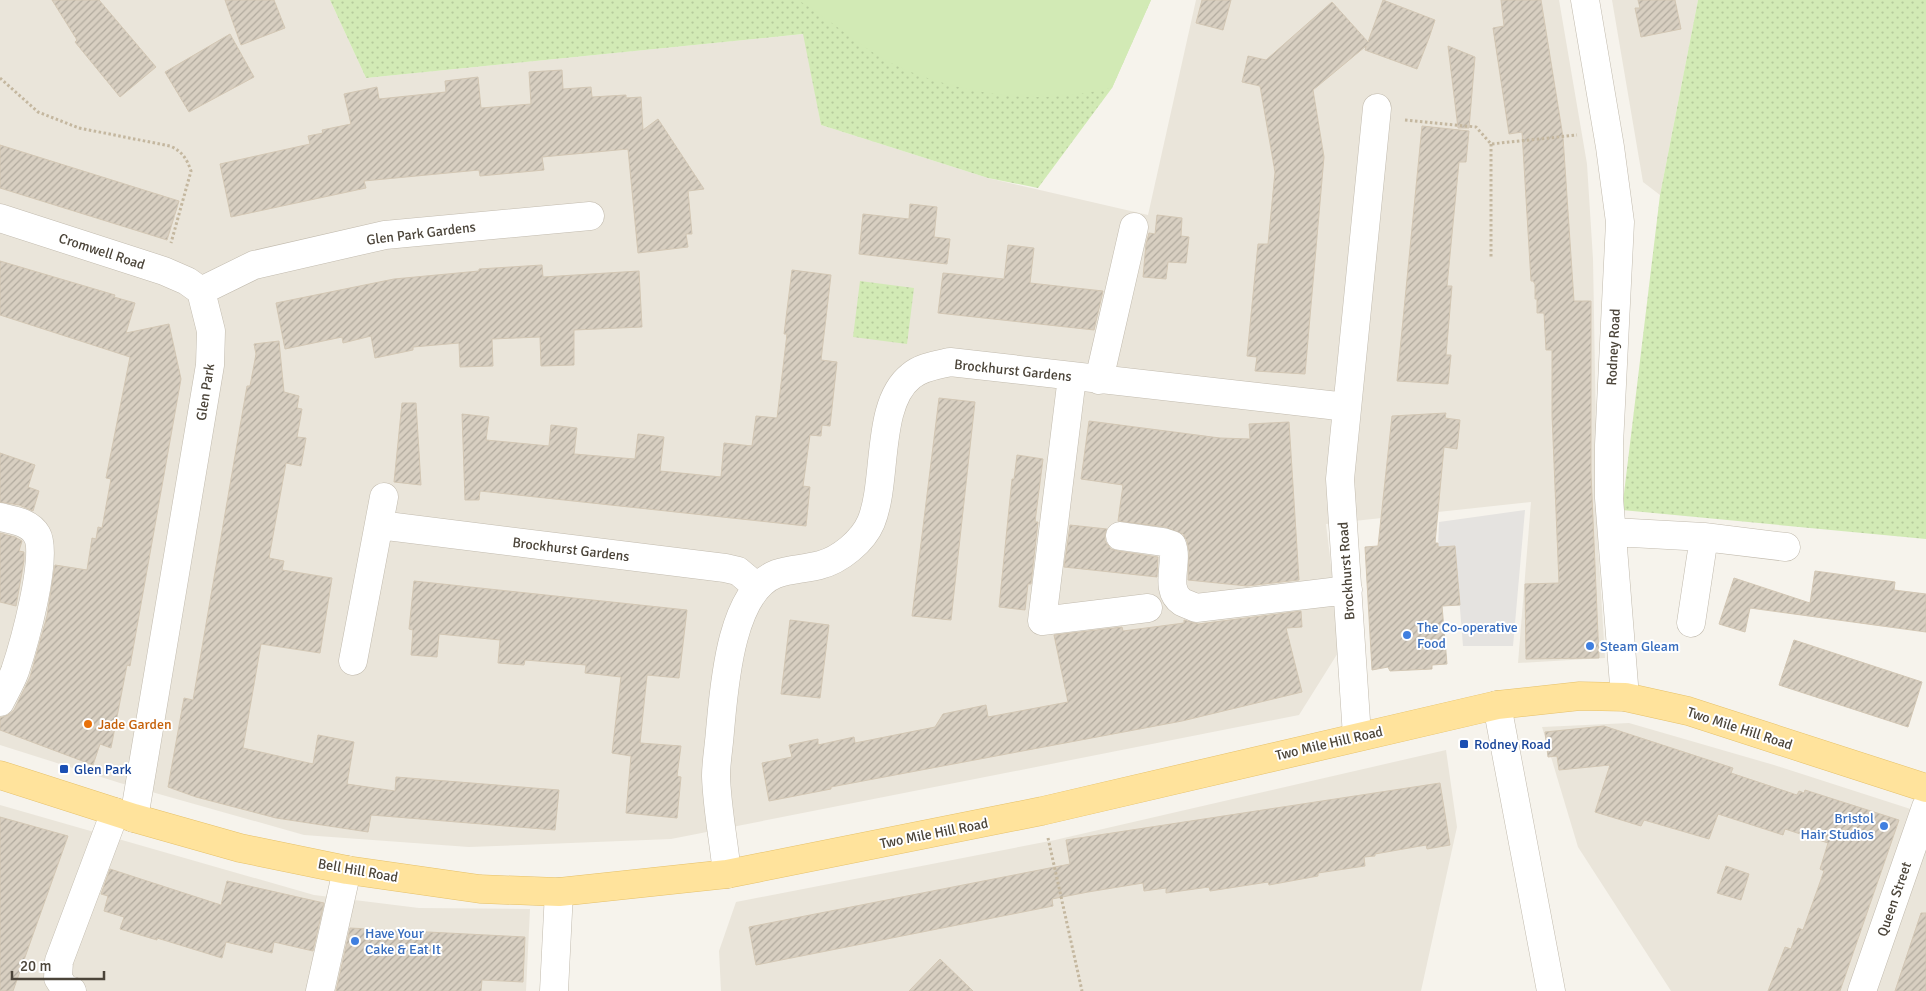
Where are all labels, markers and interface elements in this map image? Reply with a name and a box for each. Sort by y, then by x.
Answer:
street label: Glen Park Gardens [365,218,477,249]
street label: Cromwell Road [57,230,147,273]
street label: Rodney Road [1603,308,1624,386]
street label: Brockhurst Gardens [953,356,1072,385]
street label: Glen Park [193,362,218,422]
street label: Brockhurst Road [1335,521,1358,621]
street label: Brockhurst Gardens [511,534,630,565]
place label: The Co-operative Food [1417,619,1518,652]
marker: The Co-operative Food [1401,629,1413,641]
place label: Steam Gleam [1600,638,1679,655]
marker: Steam Gleam [1584,640,1596,652]
street label: Two Mile Hill Road [1685,703,1795,754]
place label: Jade Garden [98,716,172,733]
marker: Jade Garden [82,718,94,730]
street label: Two Mile Hill Road [1274,723,1384,764]
place label: Rodney Road [1474,736,1551,753]
marker: Rodney Road [1458,738,1470,750]
place label: Glen Park [74,761,132,778]
marker: Glen Park [58,763,70,775]
place label: Bristol Hair Studios [1801,810,1874,843]
street label: Two Mile Hill Road [879,815,990,852]
marker: Bristol Hair Studios [1878,820,1890,832]
street label: Bell Hill Road [317,855,399,886]
street label: Queen Street [1874,859,1915,939]
place label: Have Your Cake & Eat It [365,925,441,958]
marker: Have Your Cake & Eat It [349,935,361,947]
scale bar [12,948,105,980]
text: 20 m [20,957,51,975]

